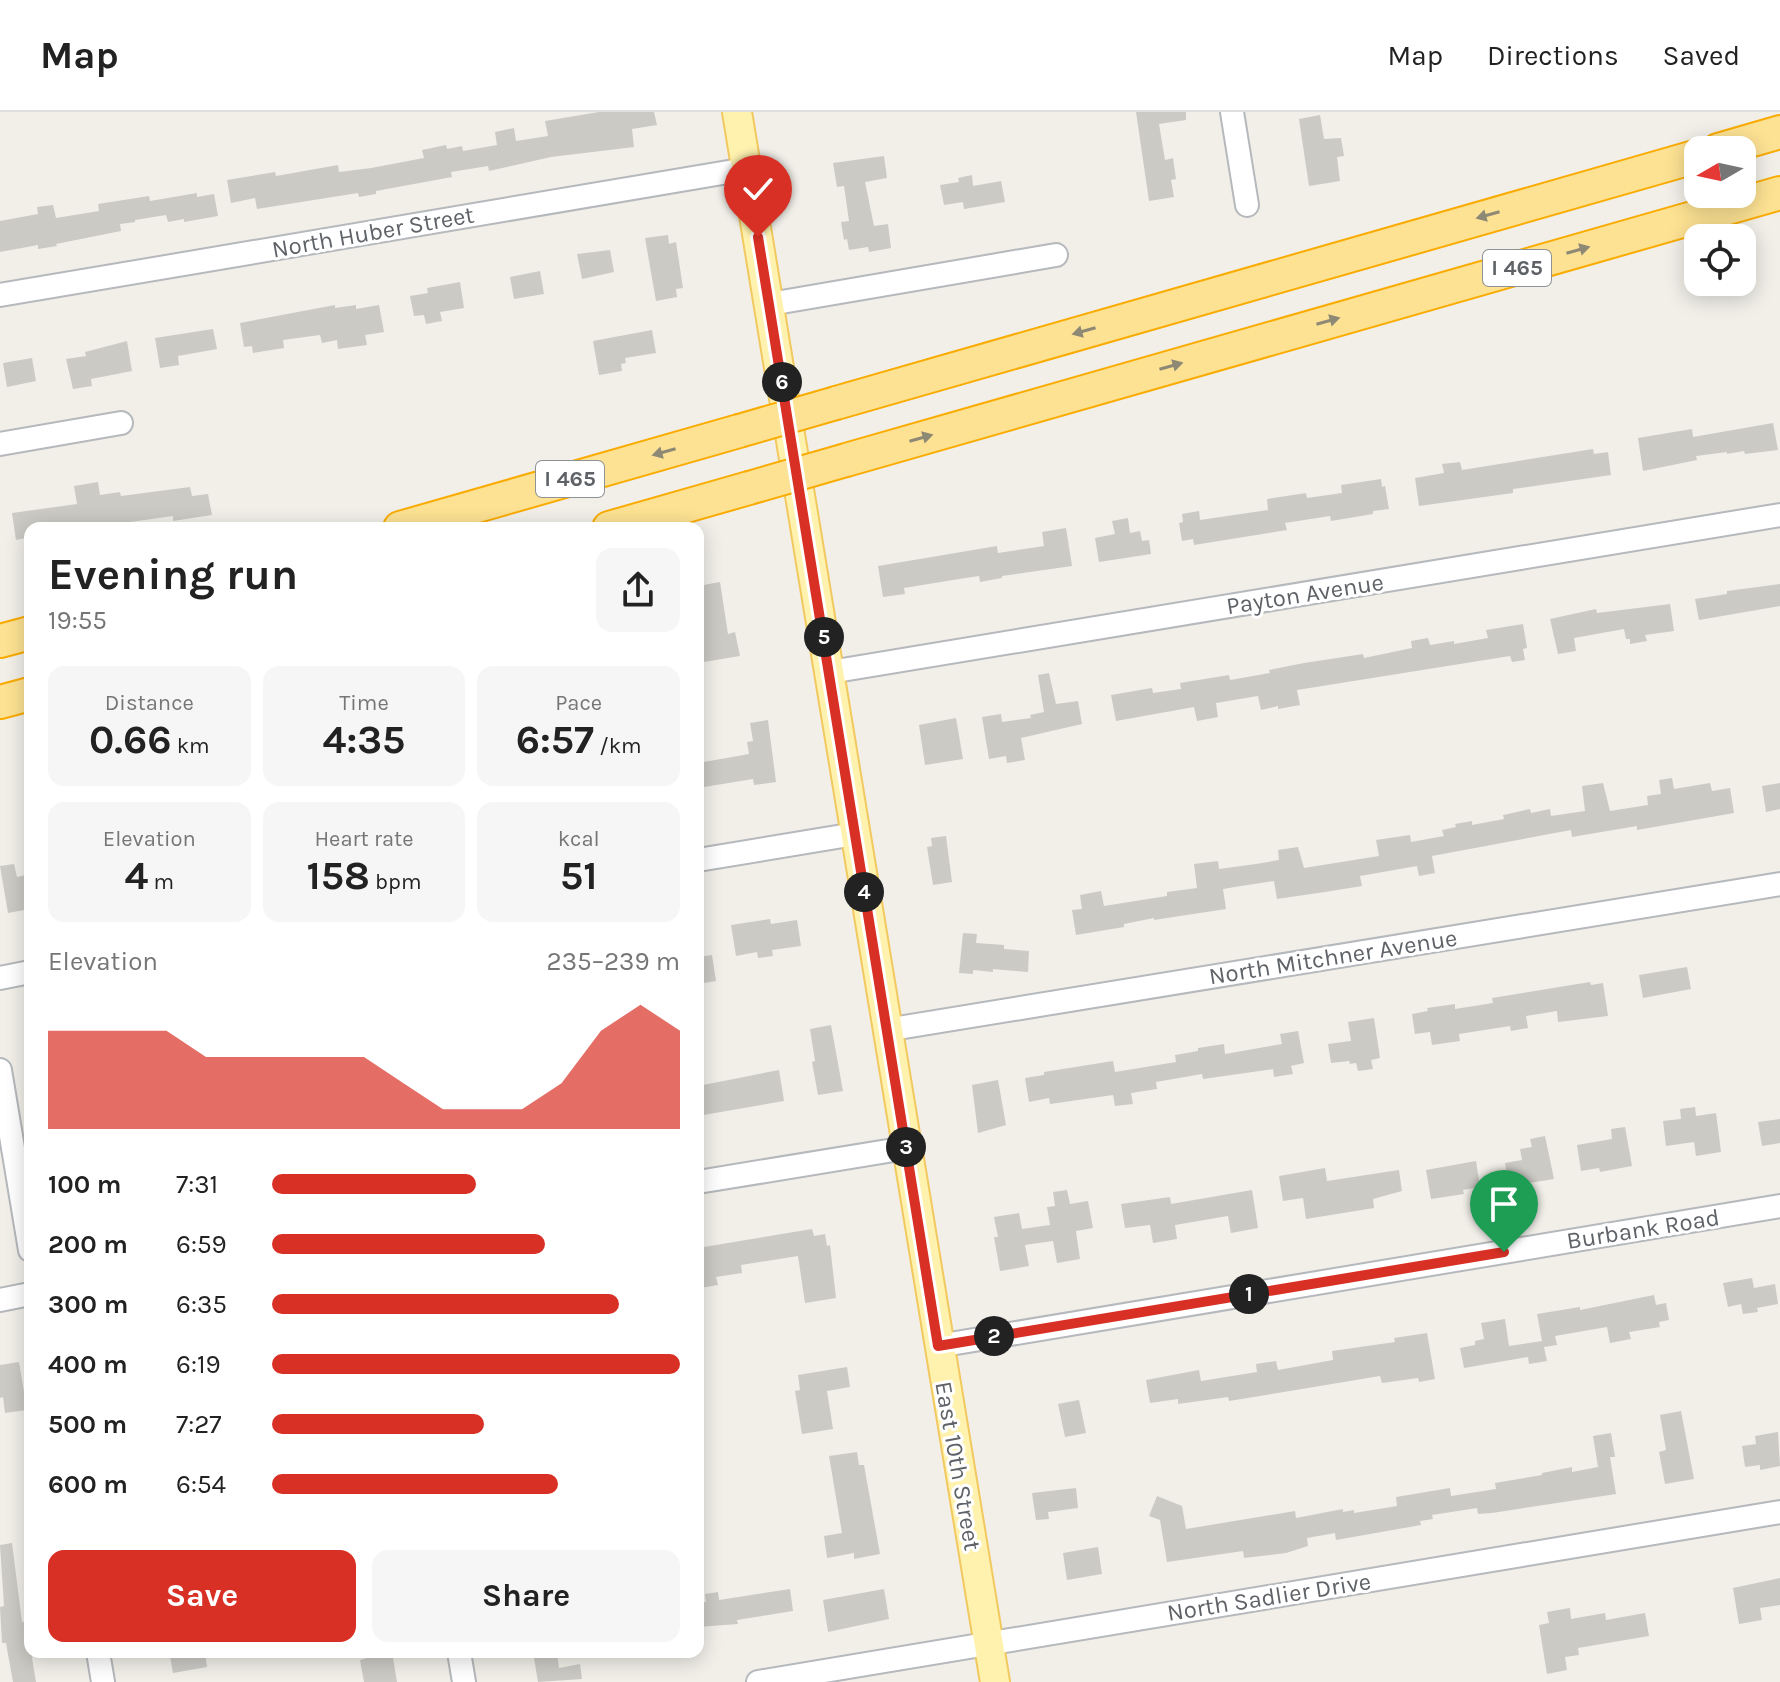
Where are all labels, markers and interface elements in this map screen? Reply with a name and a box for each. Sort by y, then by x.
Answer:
text: Map [40,33,119,78]
text: Map [1388,39,1443,72]
text: Directions [1487,39,1619,72]
text: Saved [1663,39,1740,72]
north arrow [1684,136,1756,208]
map controls [1684,136,1756,296]
pin [724,155,792,237]
icon: check [736,167,780,211]
street label: North Huber Street [270,200,476,264]
one-way arrow [1476,209,1500,222]
button: locate [1684,224,1756,296]
one-way arrow [1567,243,1591,256]
road number: I 465 [1483,250,1551,286]
one-way arrow [1317,314,1341,327]
one-way arrow [1072,325,1096,338]
one-way arrow [1158,360,1183,372]
pin: 6 [762,362,802,402]
text: 6 [775,369,789,395]
one-way arrow [909,432,934,444]
one-way arrow [652,446,676,459]
road number: I 465 [536,461,604,497]
button: share [596,548,680,632]
text: Evening run [48,549,298,600]
street label: Payton Avenue [1224,568,1386,620]
text: 19:55 [48,605,107,636]
pin: 5 [804,617,844,657]
text: 5 [818,624,830,650]
text: Distance [105,690,194,716]
text: Time [339,690,389,716]
text: Pace [555,690,602,716]
text: 0.66 [89,716,171,763]
text: 4:35 [323,716,405,763]
text: 6:57 [516,716,594,763]
text: km [171,733,210,759]
text: /km [594,733,642,759]
text: Elevation [103,826,196,852]
text: Heart rate [314,826,414,852]
text: kcal [558,826,600,852]
text: 4 [125,852,148,899]
text: 158 [306,852,370,899]
text: 51 [560,852,597,899]
text: m [148,869,174,895]
text: bpm [370,869,422,895]
pin: 4 [844,872,884,912]
text: 4 [857,879,871,905]
street label: North Mitchner Avenue [1207,924,1459,990]
text: Elevation [48,946,158,977]
text: 235–239 m [547,946,680,977]
pin: 3 [886,1127,926,1167]
text: 3 [899,1134,913,1160]
text: 100 m [48,1169,121,1200]
text: 7:31 [176,1169,218,1200]
pin [1470,1170,1538,1252]
icon: arrive [1482,1182,1526,1226]
street label: Burbank Road [1565,1203,1721,1255]
text: 200 m [48,1229,128,1260]
text: 6:59 [176,1229,227,1260]
pin: 1 [1229,1274,1269,1314]
text: 1 [1245,1281,1253,1307]
text: 300 m [48,1289,128,1320]
text: 6:35 [176,1289,227,1320]
pin: 2 [974,1316,1014,1356]
text: 2 [987,1323,1001,1349]
text: 400 m [48,1349,128,1380]
text: 6:19 [176,1349,221,1380]
street label: East 10th Street [929,1379,987,1553]
text: 500 m [48,1409,127,1440]
text: 7:27 [176,1409,221,1440]
text: 600 m [48,1469,128,1500]
text: 6:54 [176,1469,226,1500]
button: Save [48,1550,356,1642]
button: Share [372,1550,680,1642]
street label: North Sadlier Drive [1165,1567,1373,1627]

